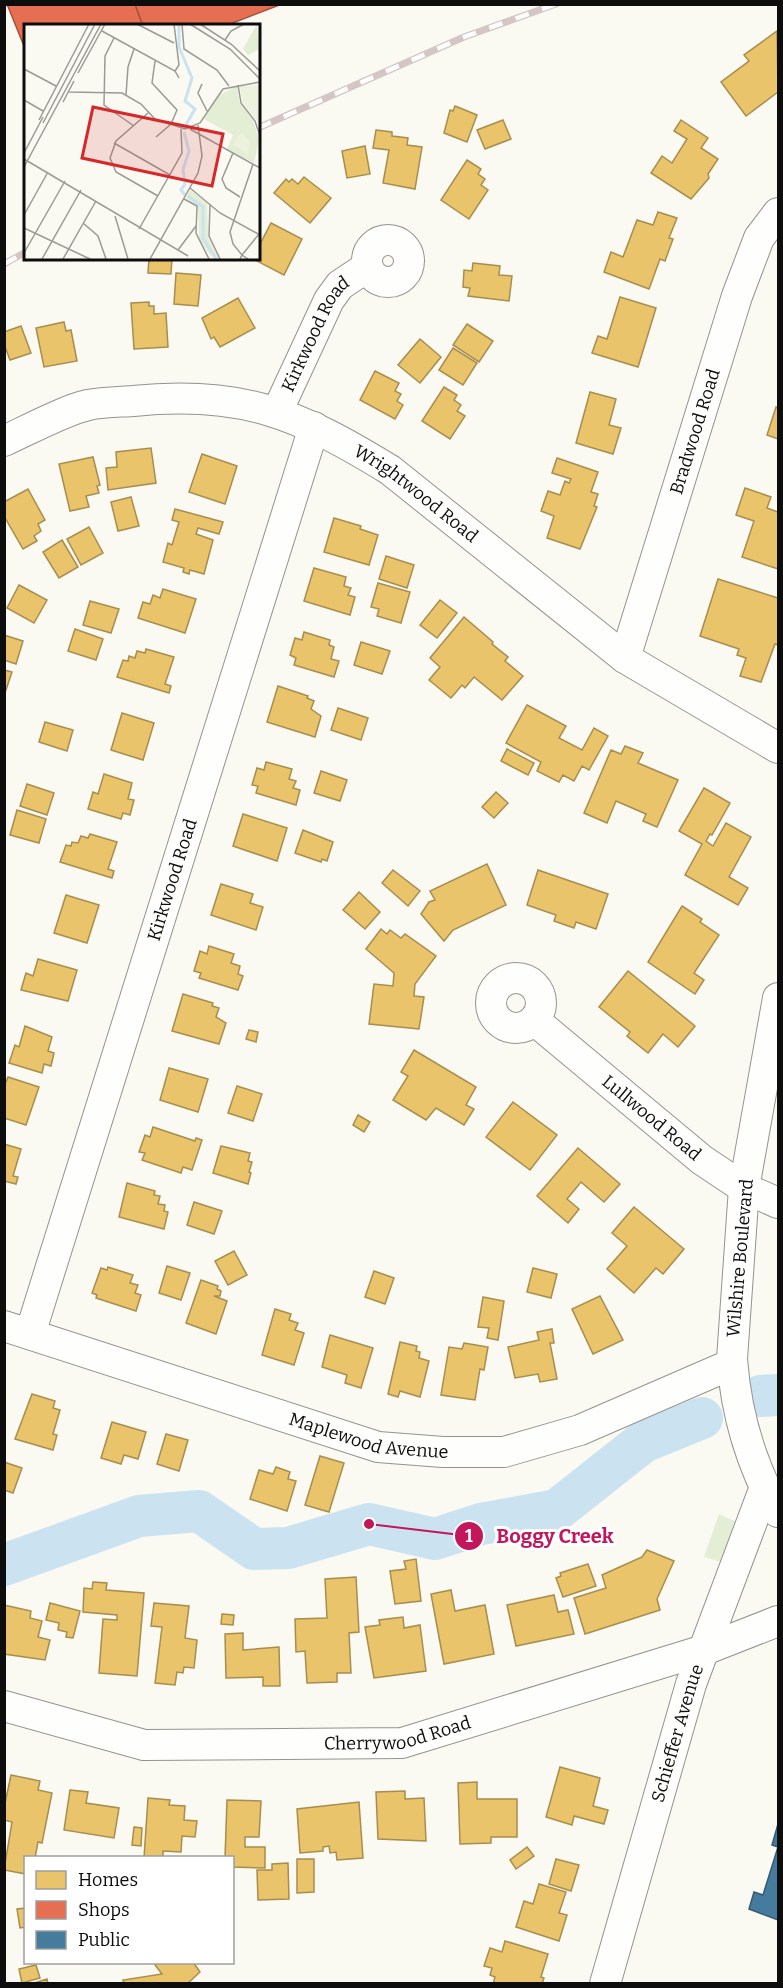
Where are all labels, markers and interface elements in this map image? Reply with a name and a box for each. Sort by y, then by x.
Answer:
inset map [24,24,260,260]
street label: Kirkwood Road [277,271,353,395]
street label: Bradwood Road [665,366,725,497]
street label: Wrightwood Road [350,440,483,547]
street label: Kirkwood Road [143,816,202,944]
street label: Lullwood Road [598,1070,706,1166]
street label: Wilshire Boulevard [722,1177,758,1338]
street label: Maplewood Avenue [286,1408,448,1463]
callout: Boggy Creek [454,1517,625,1555]
text: Boggy Creek [496,1524,614,1548]
text: 1 [465,1525,473,1547]
street label: Schieffer Avenue [647,1661,708,1805]
street label: Cherrywood Road [324,1711,474,1755]
legend [24,1856,234,1964]
text: Homes [78,1869,138,1891]
text: Shops [78,1899,130,1921]
text: Public [78,1929,130,1951]

